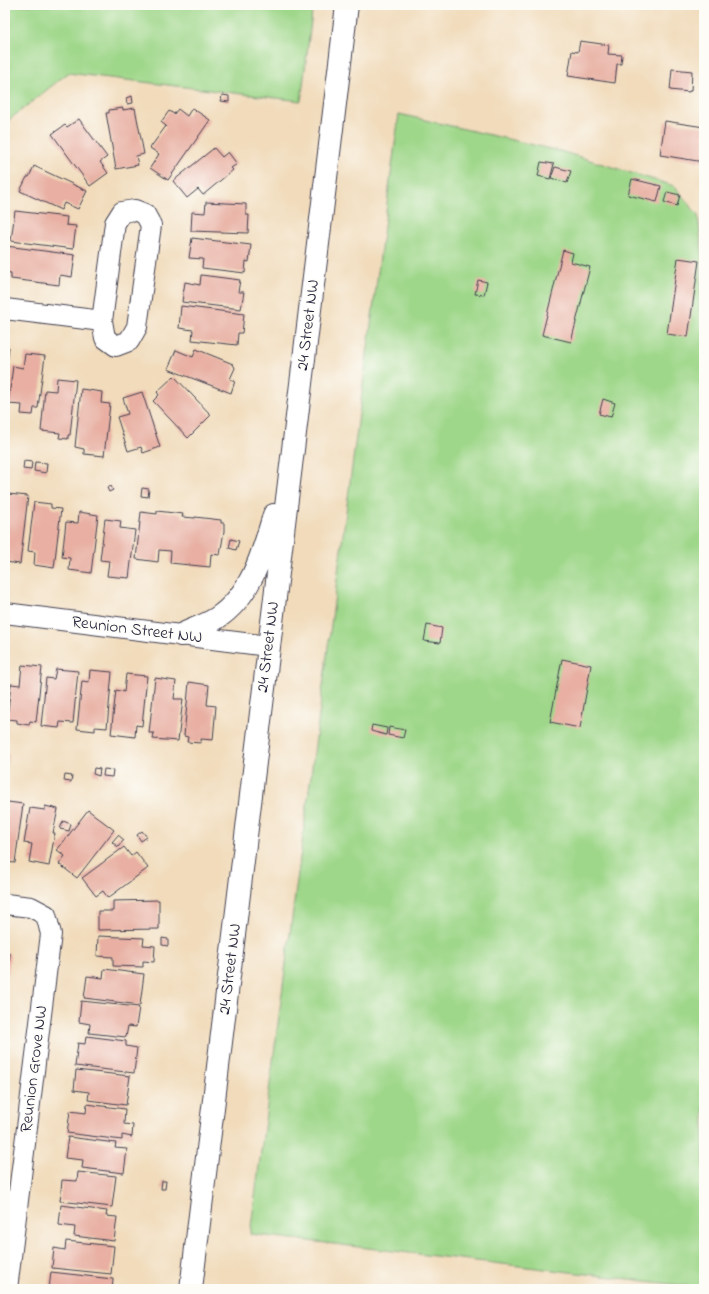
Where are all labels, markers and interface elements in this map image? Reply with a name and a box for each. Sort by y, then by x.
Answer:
street label: 24 Street NW [290,278,326,372]
street label: 24 Street NW [250,600,286,694]
street label: Reunion Street NW [70,610,204,650]
street label: 24 Street NW [212,922,248,1016]
street label: Reunion Grove NW [14,1004,54,1134]

